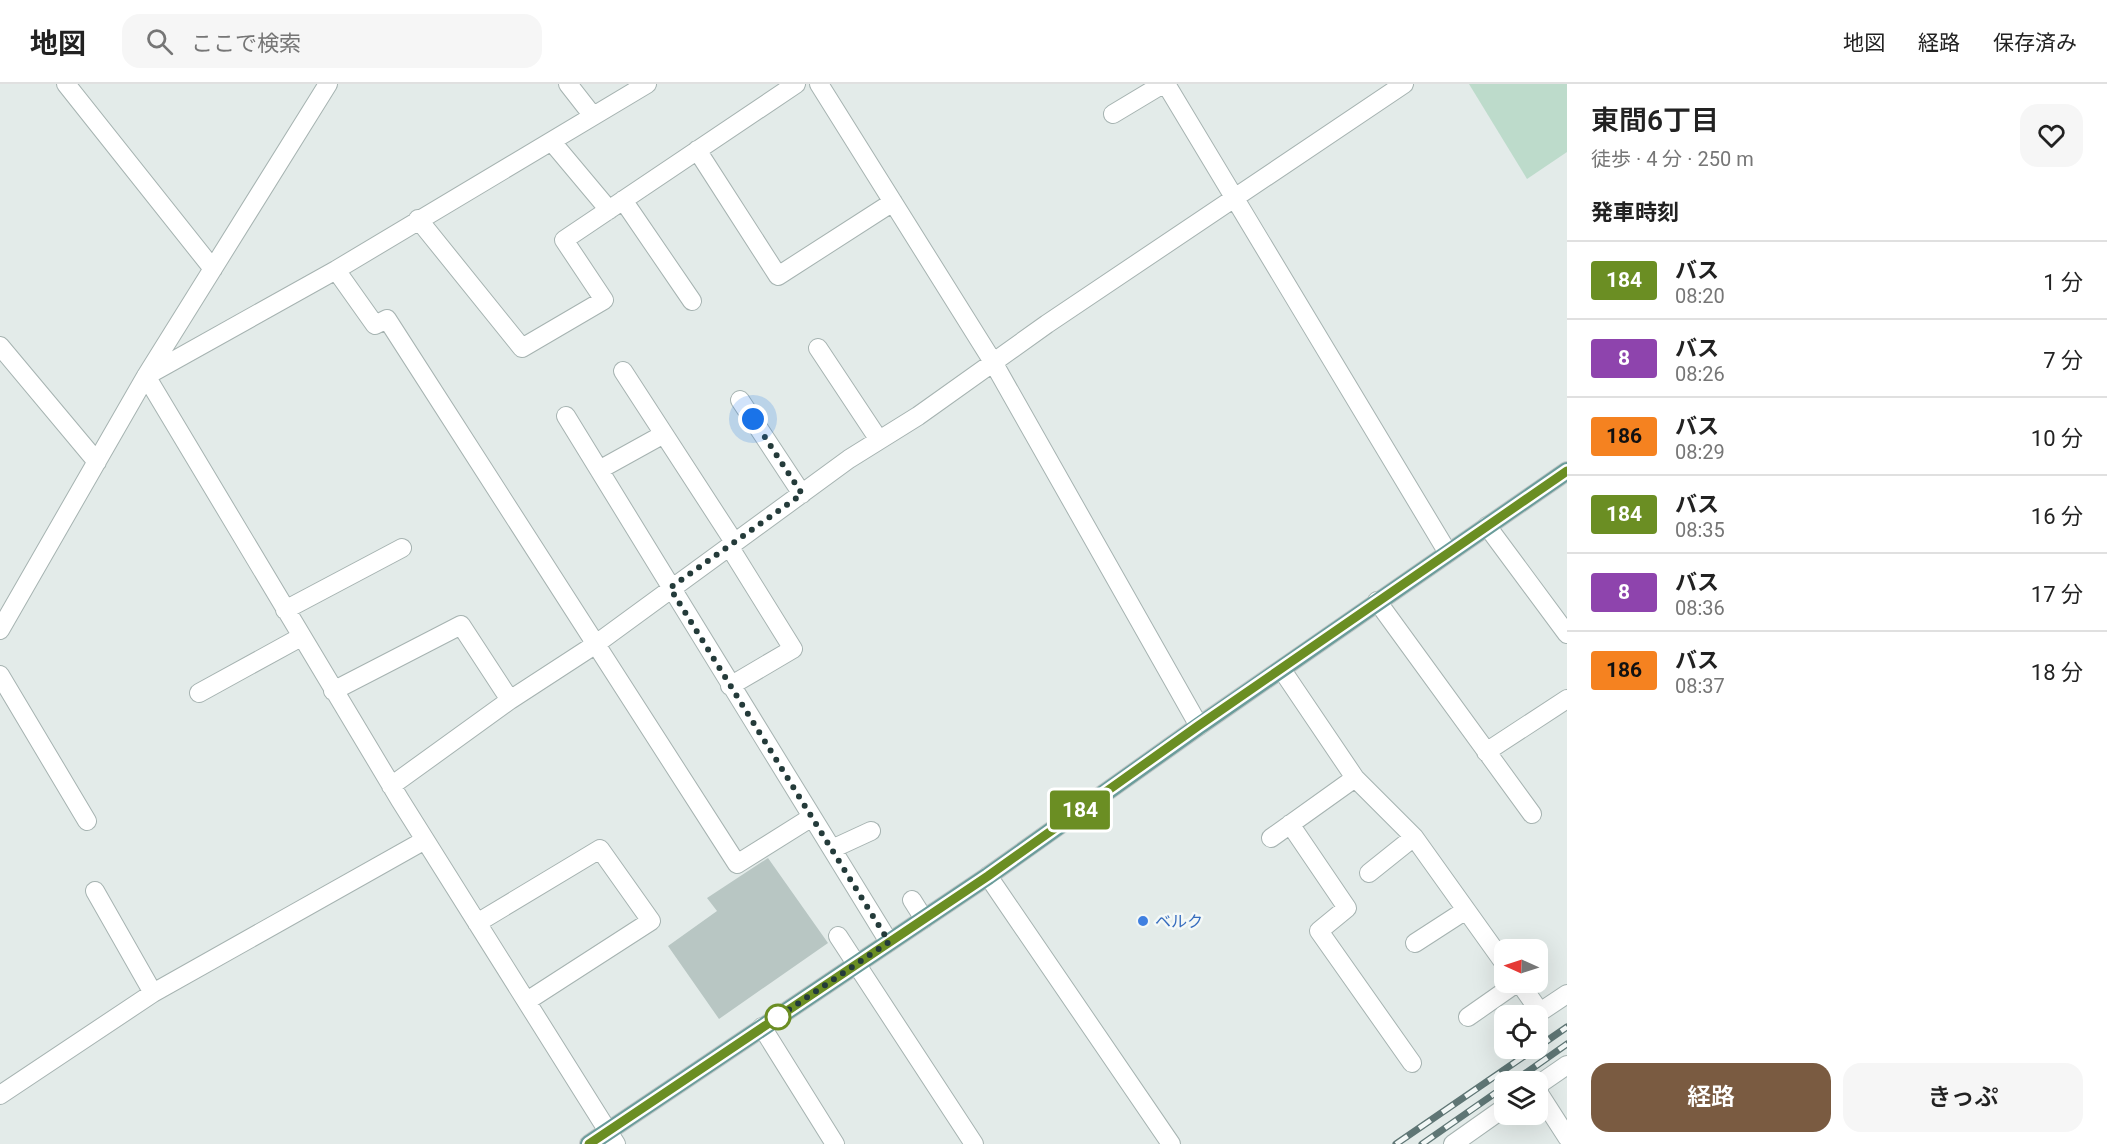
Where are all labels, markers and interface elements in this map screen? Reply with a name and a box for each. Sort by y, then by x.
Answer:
search box [122,14,542,68]
icon: search [143,25,176,58]
text: 地図 [30,27,86,60]
text: ここで検索 [191,31,301,56]
text: 地図 [1843,31,1885,55]
text: 経路 [1918,31,1960,55]
text: 保存済み [1993,31,2077,55]
text: 東間6丁目 [1591,104,1719,137]
button: heart [2020,104,2083,167]
text: 徒歩 · 4 分 · 250 m [1591,147,1754,171]
text: 発車時刻 [1591,200,1679,225]
text: バス [1675,258,1719,283]
text: 184 [1606,268,1642,292]
text: 1 分 [2043,270,2083,295]
text: 08:20 [1675,284,1725,308]
text: バス [1675,336,1719,361]
text: 8 [1618,346,1630,370]
text: 7 分 [2043,348,2083,373]
text: 08:26 [1675,362,1725,386]
your location [738,404,768,434]
text: バス [1675,414,1719,439]
text: 186 [1606,424,1642,448]
text: 10 分 [2031,426,2083,451]
text: 08:29 [1675,440,1725,464]
text: バス [1675,492,1719,517]
text: 184 [1606,502,1642,526]
text: 16 分 [2031,504,2083,529]
text: 08:35 [1675,518,1725,542]
text: バス [1675,570,1719,595]
text: 8 [1618,580,1630,604]
text: 17 分 [2031,582,2083,607]
text: 08:36 [1675,596,1725,620]
text: バス [1675,648,1719,673]
text: 186 [1606,658,1642,682]
text: 18 分 [2031,660,2083,685]
text: 08:37 [1675,674,1725,698]
line badge: 184 [1046,790,1114,830]
text: 184 [1062,798,1098,822]
place label: ベルク [1155,912,1203,931]
marker: ベルク [1136,914,1150,928]
north arrow [1494,939,1548,993]
map controls [1494,939,1548,1125]
unlabelled marker [765,1004,791,1030]
button: locate [1494,1005,1548,1059]
button: 経路 [1591,1063,1831,1132]
button: きっぷ [1843,1063,2083,1132]
button: layers [1494,1071,1548,1125]

